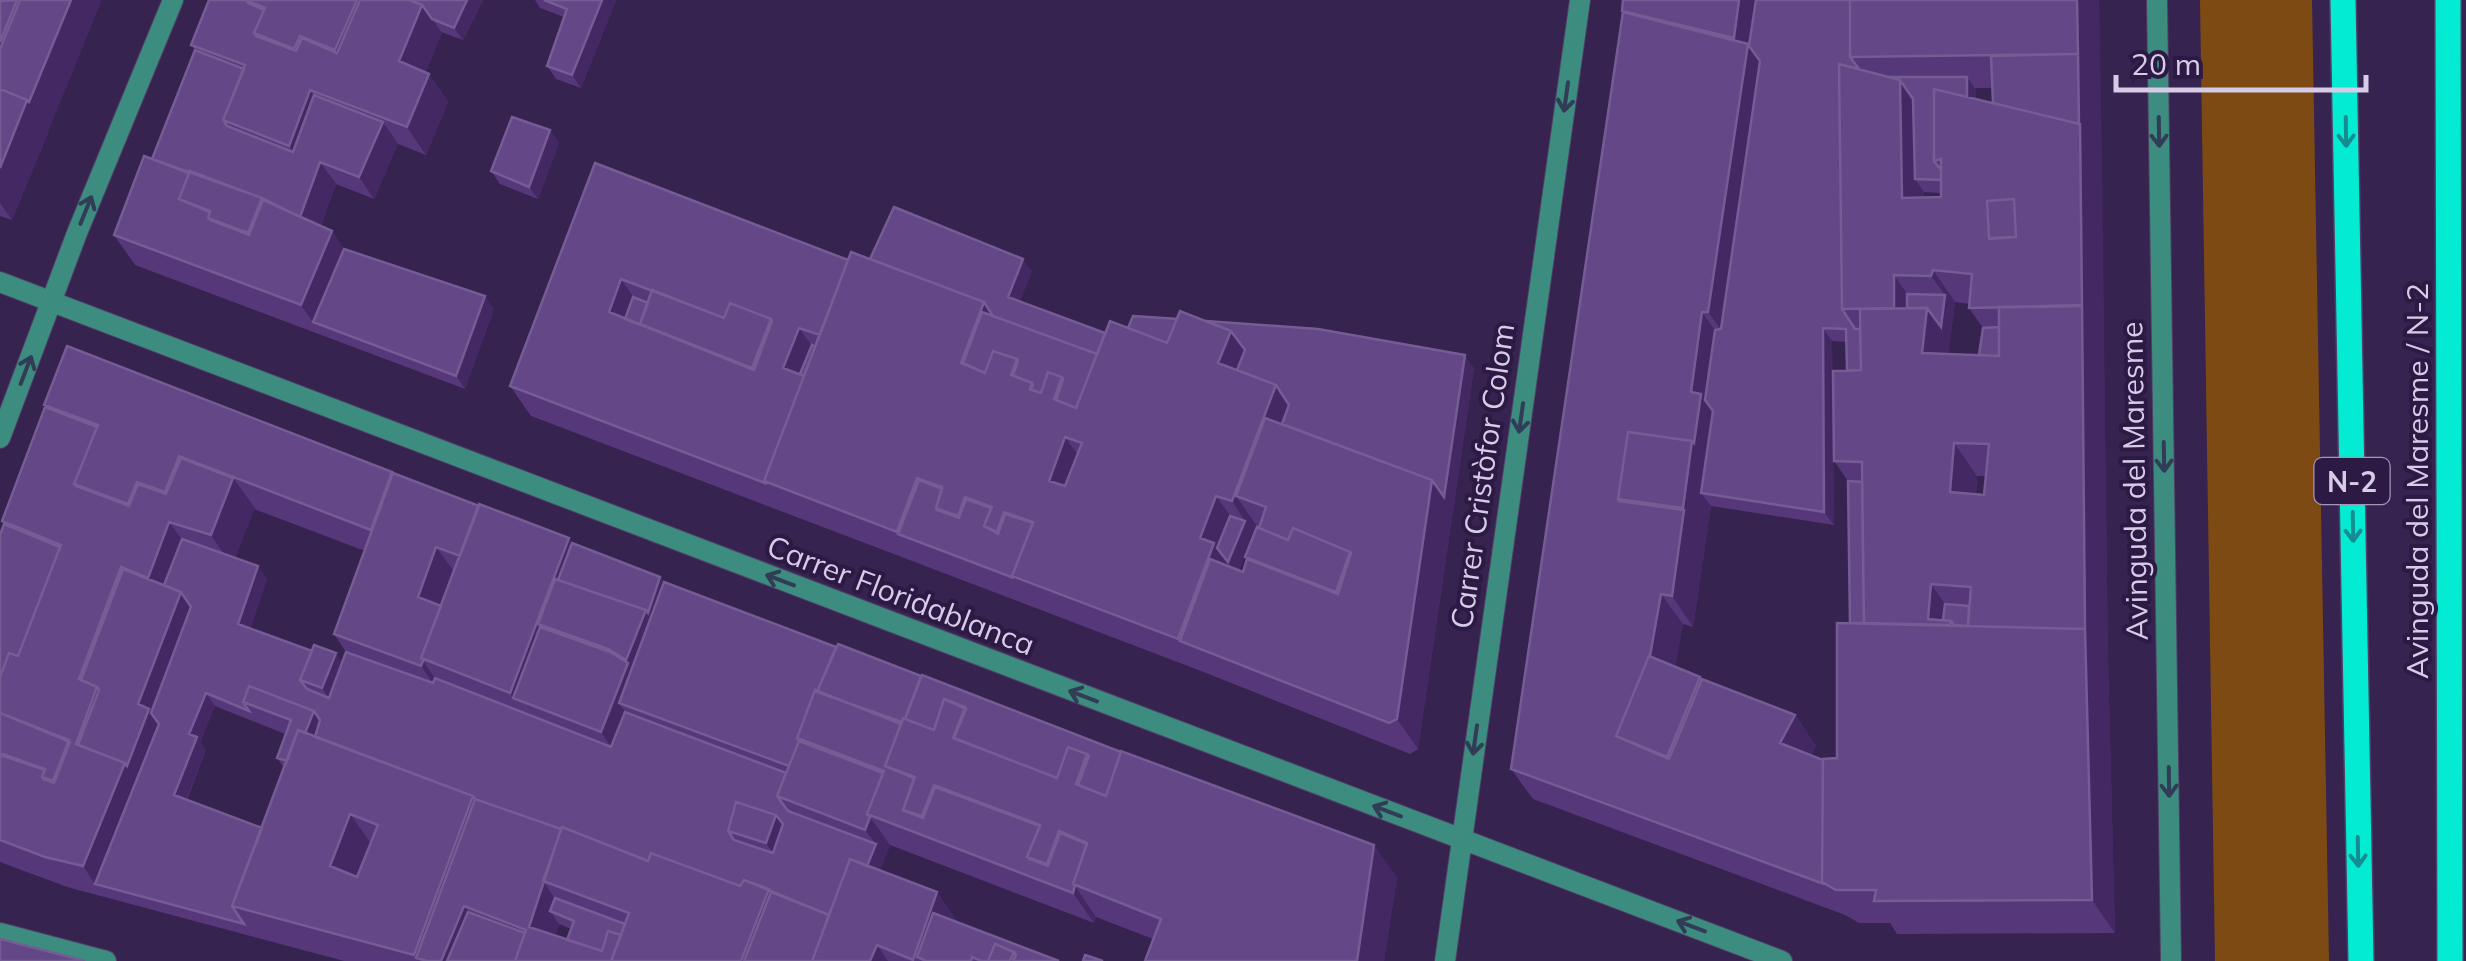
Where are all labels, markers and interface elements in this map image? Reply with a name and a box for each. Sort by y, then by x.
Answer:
scale bar [2116,30,2366,92]
text: 20 m [2131,45,2201,83]
one-way arrow [1556,80,1575,112]
one-way arrow [2149,116,2168,148]
one-way arrow [2336,116,2355,148]
one-way arrow [78,196,96,226]
street label: Avinguda del Maresme / N-2 [2398,283,2436,679]
street label: Carrer Cristòfor Colom [1442,321,1522,631]
street label: Avinguda del Maresme [2112,321,2156,641]
one-way arrow [18,355,36,386]
one-way arrow [1511,402,1529,434]
one-way arrow [2154,441,2173,473]
road number: N-2 [2314,458,2390,504]
one-way arrow [2343,511,2362,543]
street label: Carrer Floridablanca [762,527,1040,663]
one-way arrow [765,570,795,588]
one-way arrow [1069,686,1100,704]
one-way arrow [1466,724,1484,756]
one-way arrow [2159,766,2178,798]
one-way arrow [1372,801,1403,819]
one-way arrow [2349,836,2368,868]
one-way arrow [1676,916,1707,934]

